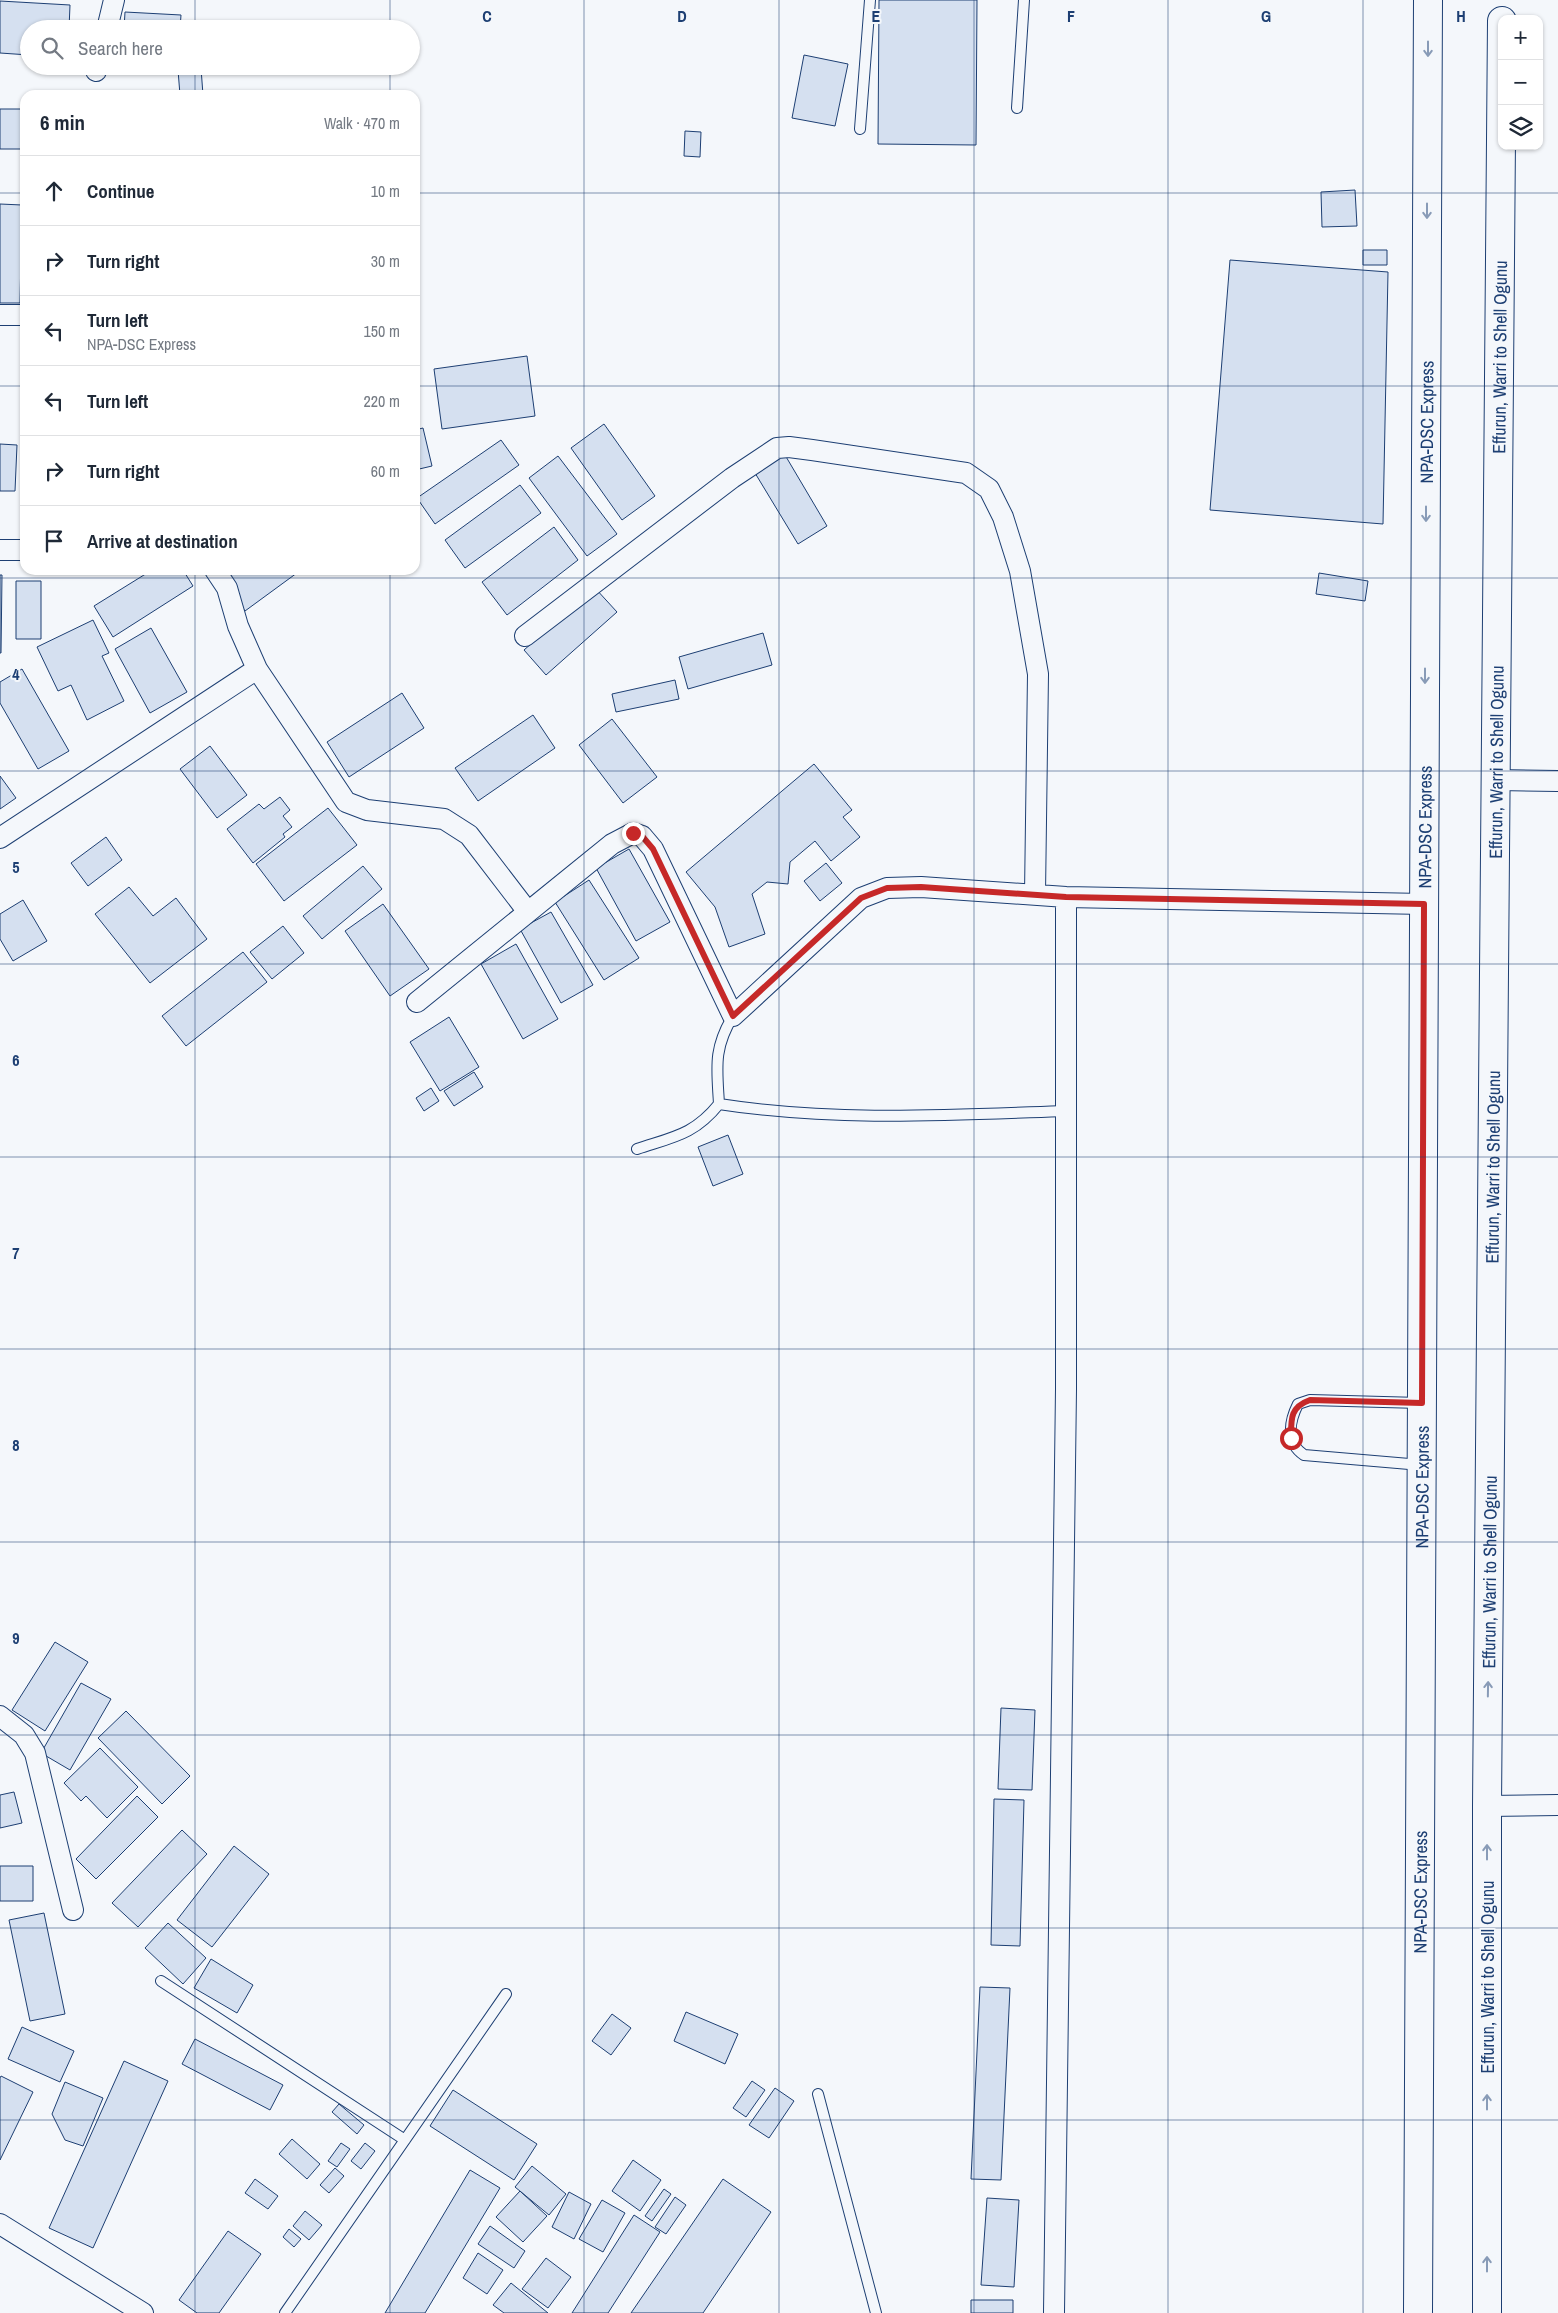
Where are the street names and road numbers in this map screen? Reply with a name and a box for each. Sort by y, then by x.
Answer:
street label: Effurun, Warri to Shell Ogunu [1486,260,1512,454]
street label: NPA-DSC Express [1413,361,1439,484]
street label: Effurun, Warri to Shell Ogunu [1482,665,1509,859]
street label: NPA-DSC Express [1412,766,1437,889]
street label: Effurun, Warri to Shell Ogunu [1479,1070,1506,1264]
street label: NPA-DSC Express [1409,1426,1434,1549]
street label: Effurun, Warri to Shell Ogunu [1476,1475,1502,1669]
street label: NPA-DSC Express [1407,1831,1433,1954]
street label: Effurun, Warri to Shell Ogunu [1475,1881,1500,2073]

